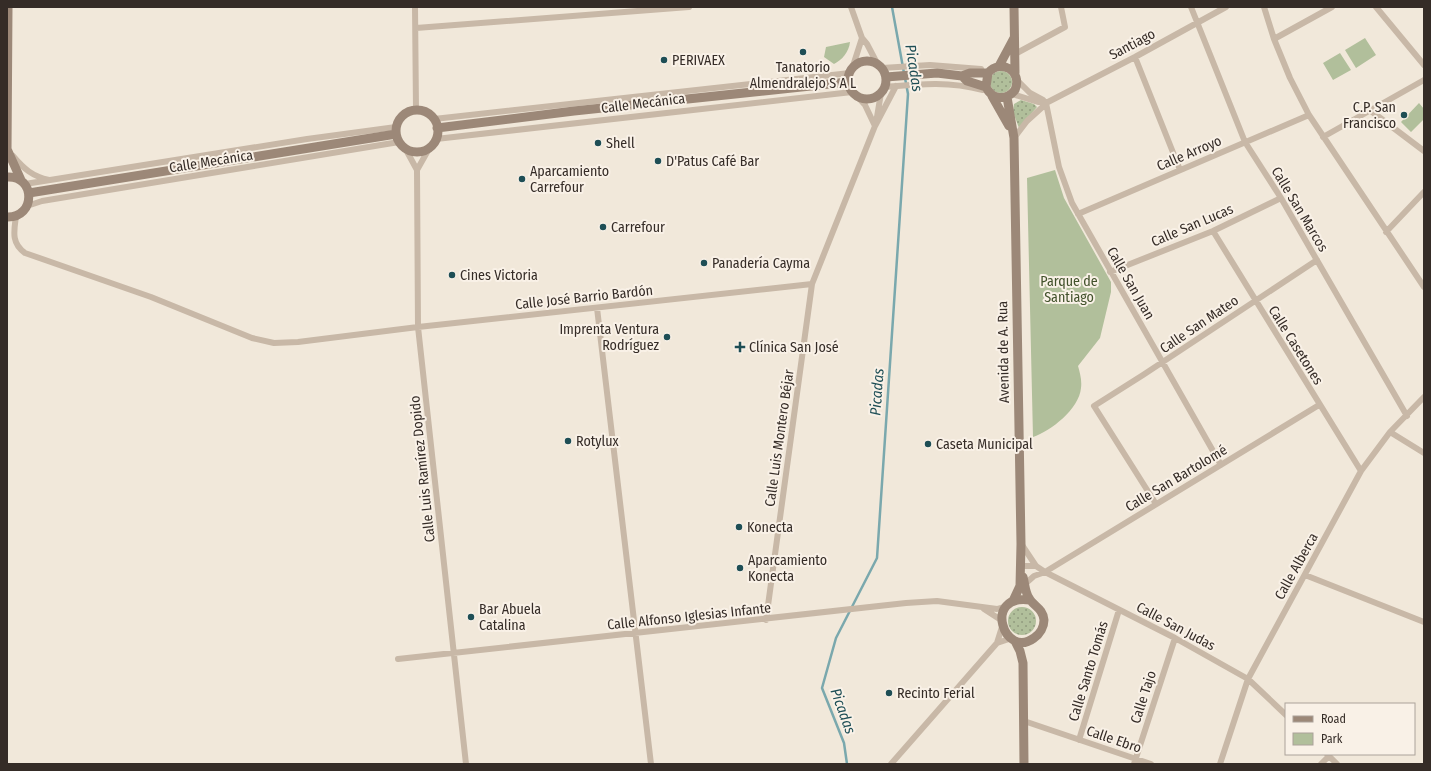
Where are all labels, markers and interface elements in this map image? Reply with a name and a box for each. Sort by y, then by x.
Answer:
street label: Santiago [1106,25,1158,64]
water label: Picadas [901,43,927,94]
marker: Tanatorio Almendralejo S A L [798,47,808,57]
place label: PERIVAEX [672,52,725,69]
marker: PERIVAEX [659,55,669,65]
place label: Tanatorio Almendralejo S A L [750,59,856,92]
street label: Calle Mecánica [600,90,686,117]
place label: C.P. San Francisco [1343,99,1396,132]
marker: C.P. San Francisco [1399,110,1409,120]
street label: Calle Arroyo [1154,132,1224,175]
place label: Shell [606,135,635,152]
marker: Shell [593,138,603,148]
street label: Calle Mecánica [168,146,254,176]
place label: D'Patus Café Bar [666,153,759,170]
marker: D'Patus Café Bar [653,156,663,166]
place label: Aparcamiento Carrefour [530,163,609,196]
street label: Calle San Marcos [1268,164,1332,255]
marker: Aparcamiento Carrefour [517,174,527,184]
street label: Calle San Lucas [1149,201,1236,250]
place label: Carrefour [611,219,665,236]
marker: Carrefour [598,222,608,232]
street label: Calle San Juan [1103,244,1158,323]
place label: Panadería Cayma [712,255,810,272]
marker: Panadería Cayma [699,258,709,268]
place label: Cines Victoria [460,267,538,284]
marker: Cines Victoria [447,270,457,280]
park label: Parque de Santiago [1040,273,1098,306]
street label: Calle José Barrio Bardón [514,282,654,313]
street label: Calle San Mateo [1157,292,1242,357]
street label: Avenida de A. Rua [994,301,1013,403]
street label: Calle Casetones [1265,303,1327,388]
place label: Imprenta Ventura Rodríguez [559,321,659,354]
marker: Imprenta Ventura Rodríguez [662,332,672,342]
place label: Clínica San José [749,339,839,356]
marker: Clínica San José [734,341,746,353]
water label: Picadas [866,367,888,416]
street label: Calle Luis Montero Béjar [761,368,798,508]
street label: Calle Luis Ramírez Dopido [406,395,439,543]
place label: Rotylux [576,433,620,450]
marker: Rotylux [563,436,573,446]
place label: Caseta Municipal [936,436,1033,453]
marker: Caseta Municipal [923,439,933,449]
street label: Calle San Bartolomé [1122,441,1230,515]
place label: Konecta [747,519,793,536]
marker: Konecta [734,522,744,532]
street label: Calle Alberca [1271,530,1322,603]
place label: Aparcamiento Konecta [748,552,827,585]
marker: Aparcamiento Konecta [735,563,745,573]
street label: Calle San Judas [1133,598,1218,654]
street label: Calle Alfonso Iglesias Infante [606,599,772,634]
place label: Bar Abuela Catalina [479,601,541,634]
marker: Bar Abuela Catalina [466,612,476,622]
street label: Calle Santo Tomás [1065,619,1112,723]
street label: Calle Tajo [1127,669,1160,726]
place label: Recinto Ferial [897,685,975,702]
water label: Picadas [826,686,860,737]
marker: Recinto Ferial [884,688,894,698]
legend [1285,703,1415,755]
text: Road [1321,712,1346,726]
street label: Calle Ebro [1084,722,1144,757]
text: Park [1321,732,1343,746]

